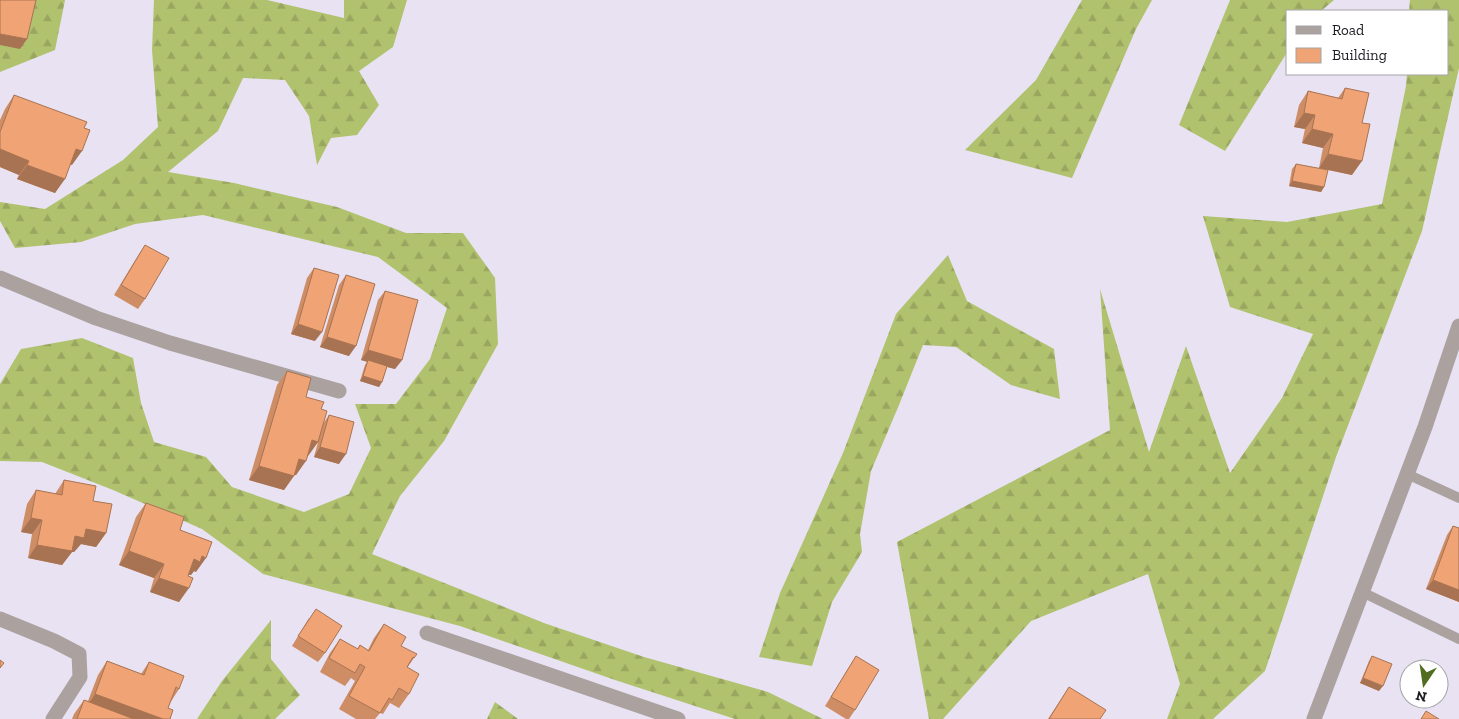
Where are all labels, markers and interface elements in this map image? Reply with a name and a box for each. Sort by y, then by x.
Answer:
legend [1286,10,1449,75]
text: Road [1332,21,1365,39]
text: Building [1332,46,1387,64]
north arrow [1399,659,1449,709]
text: N [1414,687,1428,706]

